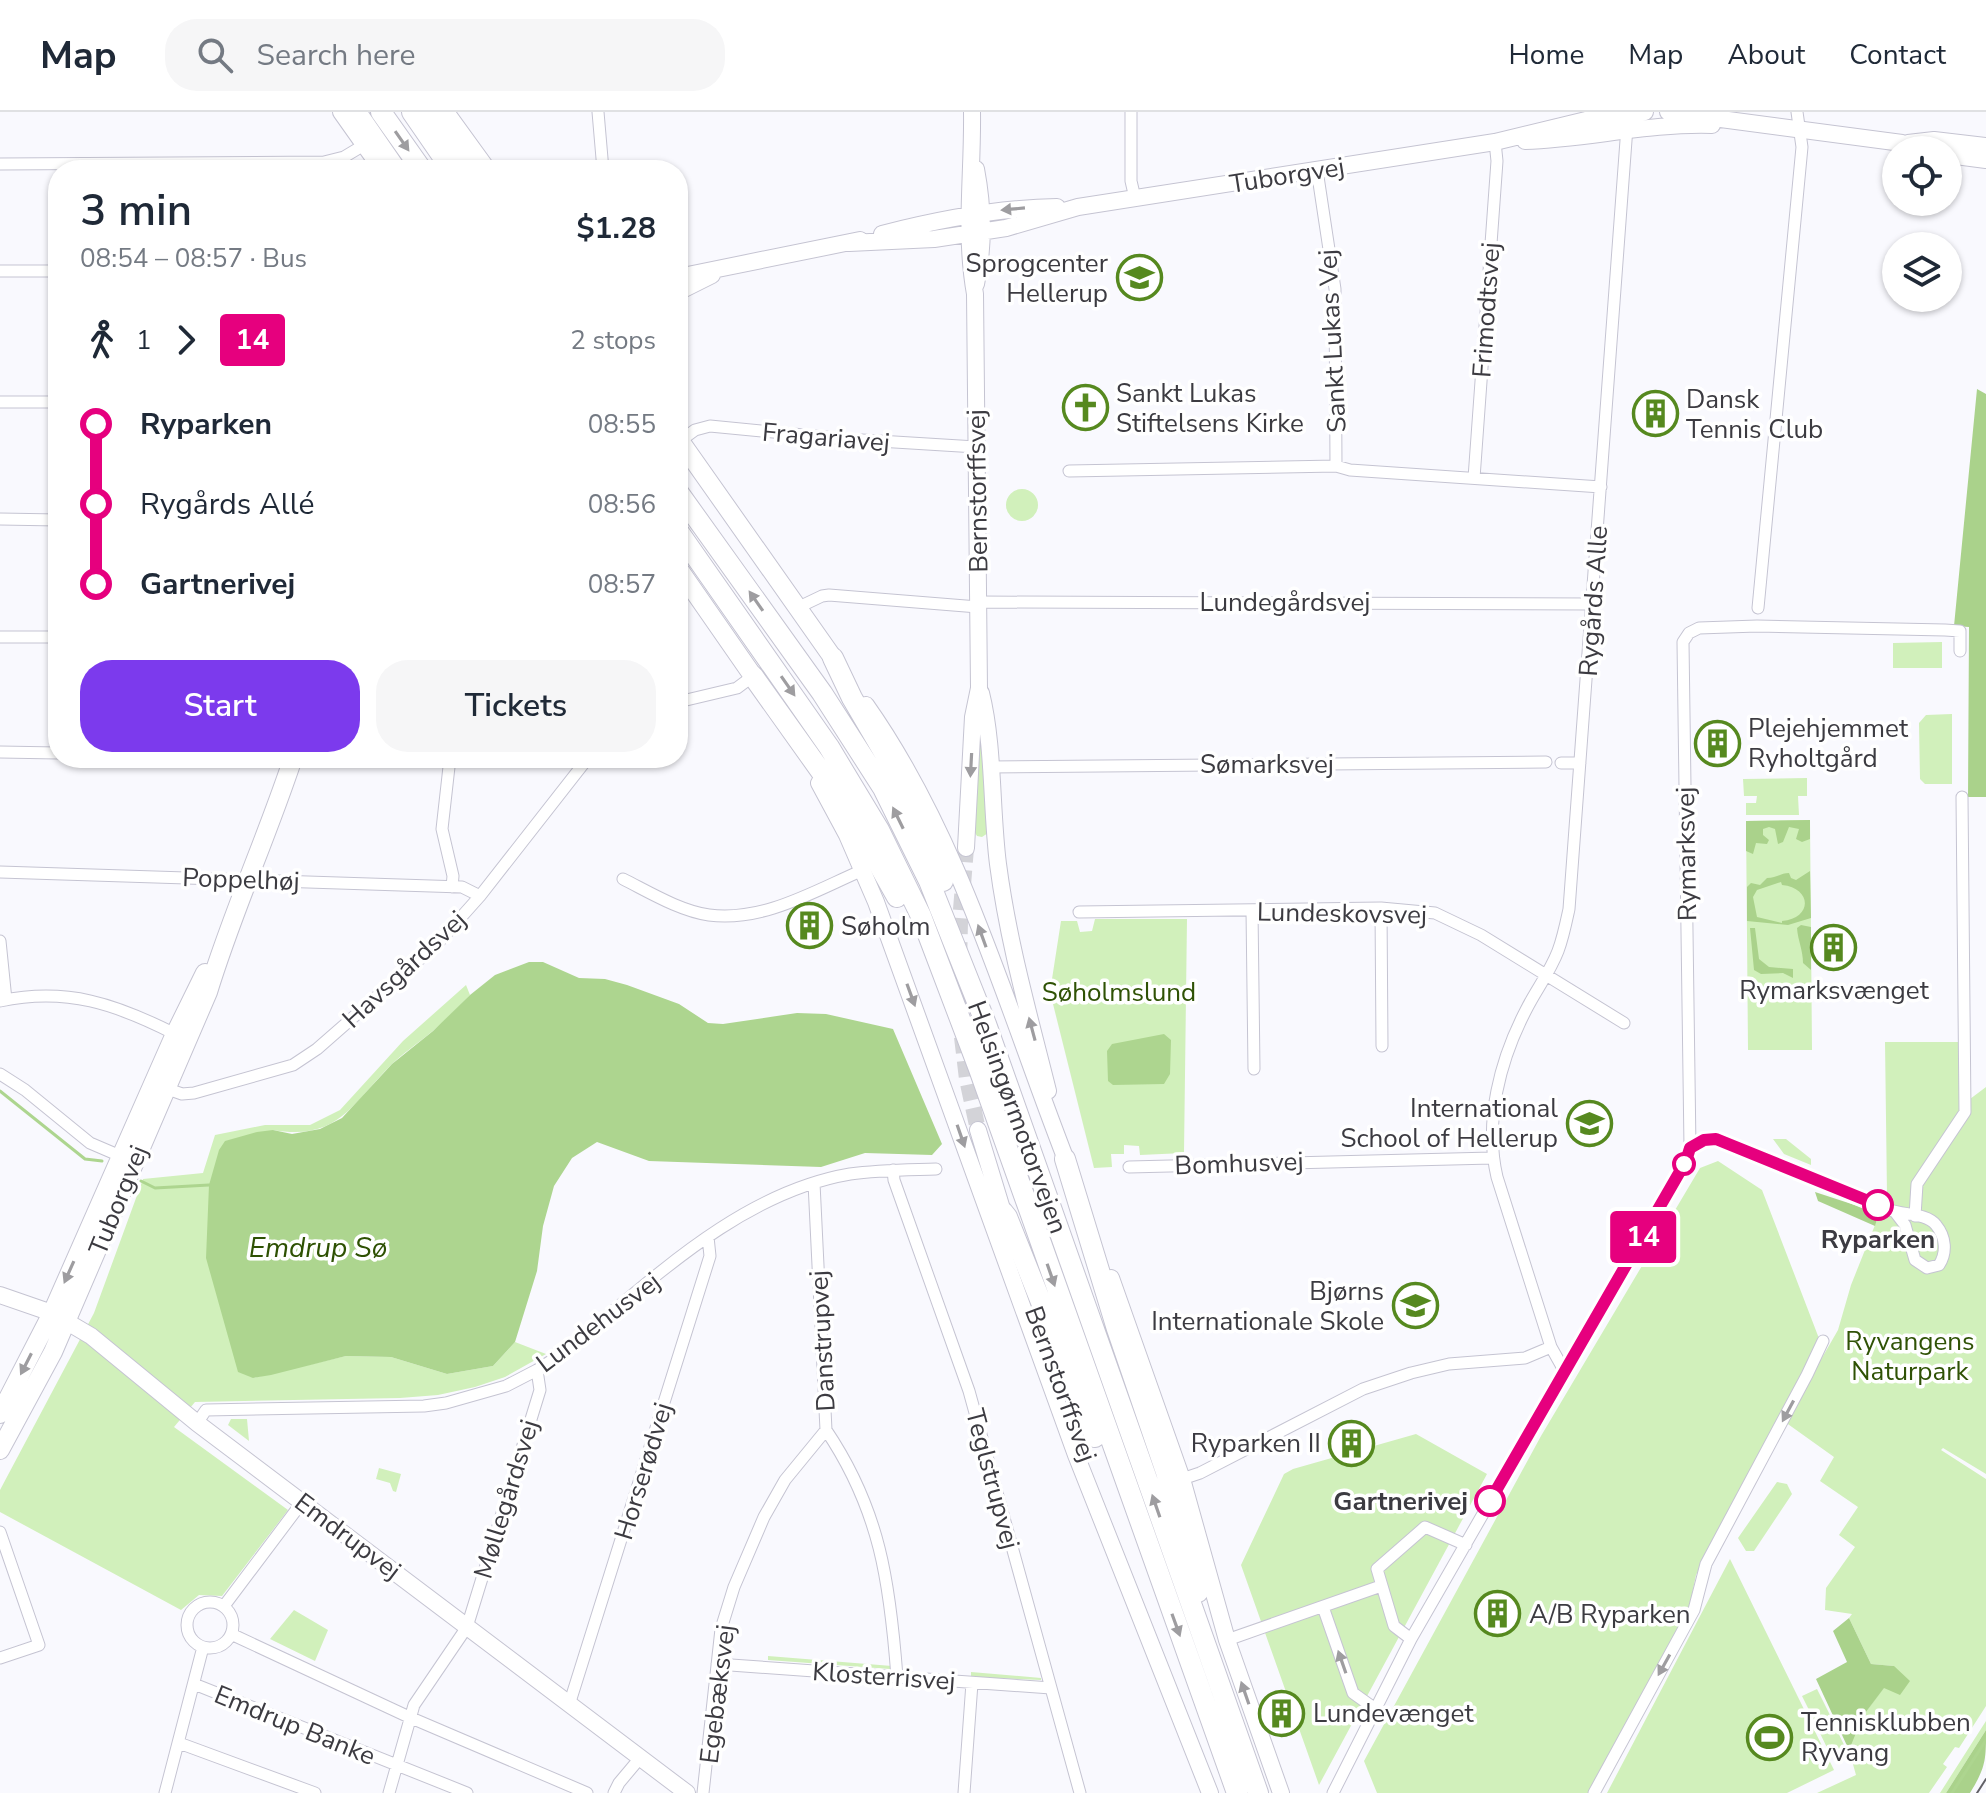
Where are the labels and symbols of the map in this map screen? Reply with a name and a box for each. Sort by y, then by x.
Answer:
one-way arrow [394,130,410,152]
street label: Tuborgvej [1227,149,1347,202]
one-way arrow [1000,203,1025,216]
street label: Frimodtsvej [1464,241,1509,379]
place label: Sprogcenter Hellerup [966,246,1109,311]
street label: Sankt Lukas Vej [1310,248,1355,434]
school or university icon: Sprogcenter Hellerup [1115,254,1163,302]
place label: Sankt Lukas Stiftelsens Kirke [1116,376,1304,441]
place label: Dansk Tennis Club [1686,382,1823,447]
church icon: Sankt Lukas Stiftelsens Kirke [1061,384,1109,432]
building icon: Dansk Tennis Club [1631,390,1679,438]
street label: Bernstorffsvej [959,409,996,573]
street label: Fragariavej [761,414,891,461]
street label: Rygårds Alle [1571,524,1616,678]
street label: Lundegårdsvej [1200,585,1370,620]
one-way arrow [748,590,764,612]
one-way arrow [780,676,795,697]
place label: Plejehjemmet Ryholtgård [1748,711,1909,776]
building icon: Plejehjemmet Ryholtgård [1693,719,1741,767]
street label: Sømarksvej [1200,747,1334,782]
one-way arrow [964,753,977,778]
street label: Rymarksvej [1668,787,1705,921]
one-way arrow [891,807,905,830]
street label: Poppelhøj [182,860,300,899]
street label: Lundeskovsvej [1257,895,1427,932]
building icon: Søholm [786,902,834,950]
street label: Havsgårdsvej [335,903,474,1036]
place label: Søholm [841,909,931,944]
one-way arrow [975,923,988,947]
building icon: Rymarksvænget [1810,923,1858,971]
place label: Rymarksvænget [1739,973,1930,1008]
park label: Søholmslund [1042,975,1196,1010]
one-way arrow [905,983,917,1007]
street label: Helsingørmotorvejen [959,996,1076,1238]
one-way arrow [1025,1017,1038,1041]
place label: International School of Hellerup [1340,1091,1558,1156]
school or university icon: International School of Hellerup [1565,1099,1613,1147]
one-way arrow [955,1124,968,1148]
street label: Tuborgvej [81,1140,156,1260]
street label: Bomhusvej [1174,1144,1304,1183]
unlabelled marker [1673,1153,1695,1175]
marker: Ryparken [1863,1190,1893,1220]
line badge: 14 [1607,1211,1679,1263]
place label: Ryparken [1821,1222,1935,1257]
water label: Emdrup Sø [249,1229,387,1267]
one-way arrow [63,1261,76,1284]
one-way arrow [1046,1263,1058,1287]
street label: Lundehusvej [529,1264,668,1381]
street label: Danstrupvej [801,1269,844,1412]
place label: Bjørns Internationale Skole [1151,1274,1384,1339]
school or university icon: Bjørns Internationale Skole [1391,1282,1439,1330]
street label: Bernstorffsvej [1016,1301,1105,1467]
park label: Ryvangens Naturpark [1845,1324,1975,1389]
one-way arrow [19,1352,33,1375]
street label: Horserødvej [606,1398,681,1544]
one-way arrow [1782,1400,1796,1422]
street label: Teglstrupvej [957,1405,1028,1553]
street label: Møllegårdsvej [466,1415,547,1583]
building icon: Ryparken II [1328,1419,1376,1467]
place label: Ryparken II [1191,1426,1321,1461]
place label: Gartnerivej [1333,1484,1468,1519]
street label: Emdrupvej [287,1485,408,1588]
marker: Gartnerivej [1475,1486,1505,1516]
one-way arrow [1150,1494,1162,1518]
building icon: A/B Ryparken [1474,1590,1522,1638]
place label: A/B Ryparken [1529,1597,1691,1632]
one-way arrow [1171,1614,1183,1638]
street label: Egebæksvej [692,1623,743,1766]
one-way arrow [1336,1650,1348,1674]
one-way arrow [1657,1653,1671,1676]
street label: Klosterrisvej [811,1654,957,1699]
street label: Emdrup Banke [209,1677,381,1774]
one-way arrow [1239,1681,1251,1705]
building icon: Lundevænget [1258,1689,1306,1737]
place label: Lundevænget [1313,1696,1474,1731]
place label: Tennisklubben Ryvang [1801,1705,1971,1770]
sports icon: Tennisklubben Ryvang [1746,1713,1794,1761]

